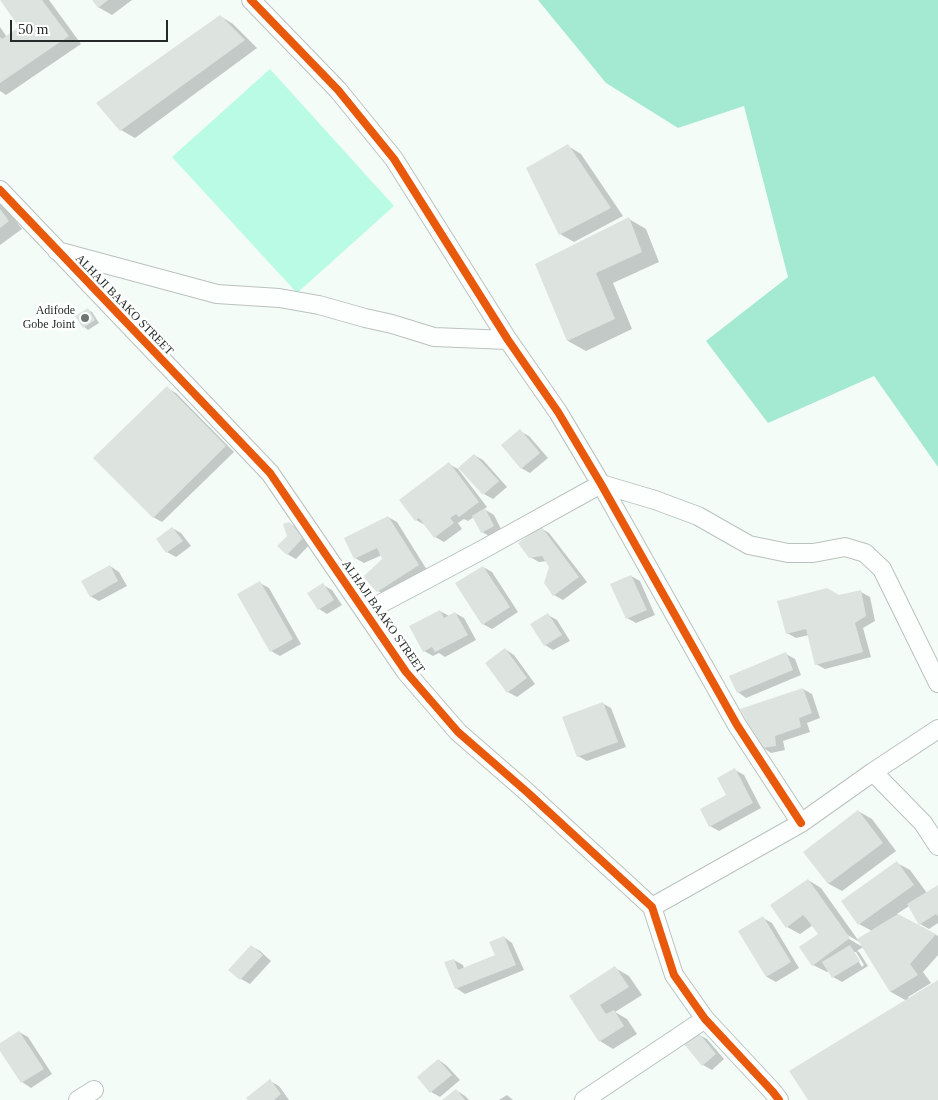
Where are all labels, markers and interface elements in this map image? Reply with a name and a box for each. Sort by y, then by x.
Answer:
scale bar [12,10,170,42]
text: 50 m [18,21,48,37]
street label: ALHAJI BAAKO STREET [72,252,176,358]
place label: Adifode Gobe Joint [23,304,75,332]
marker: Adifode Gobe Joint [79,312,91,324]
street label: ALHAJI BAAKO STREET [338,558,428,676]

